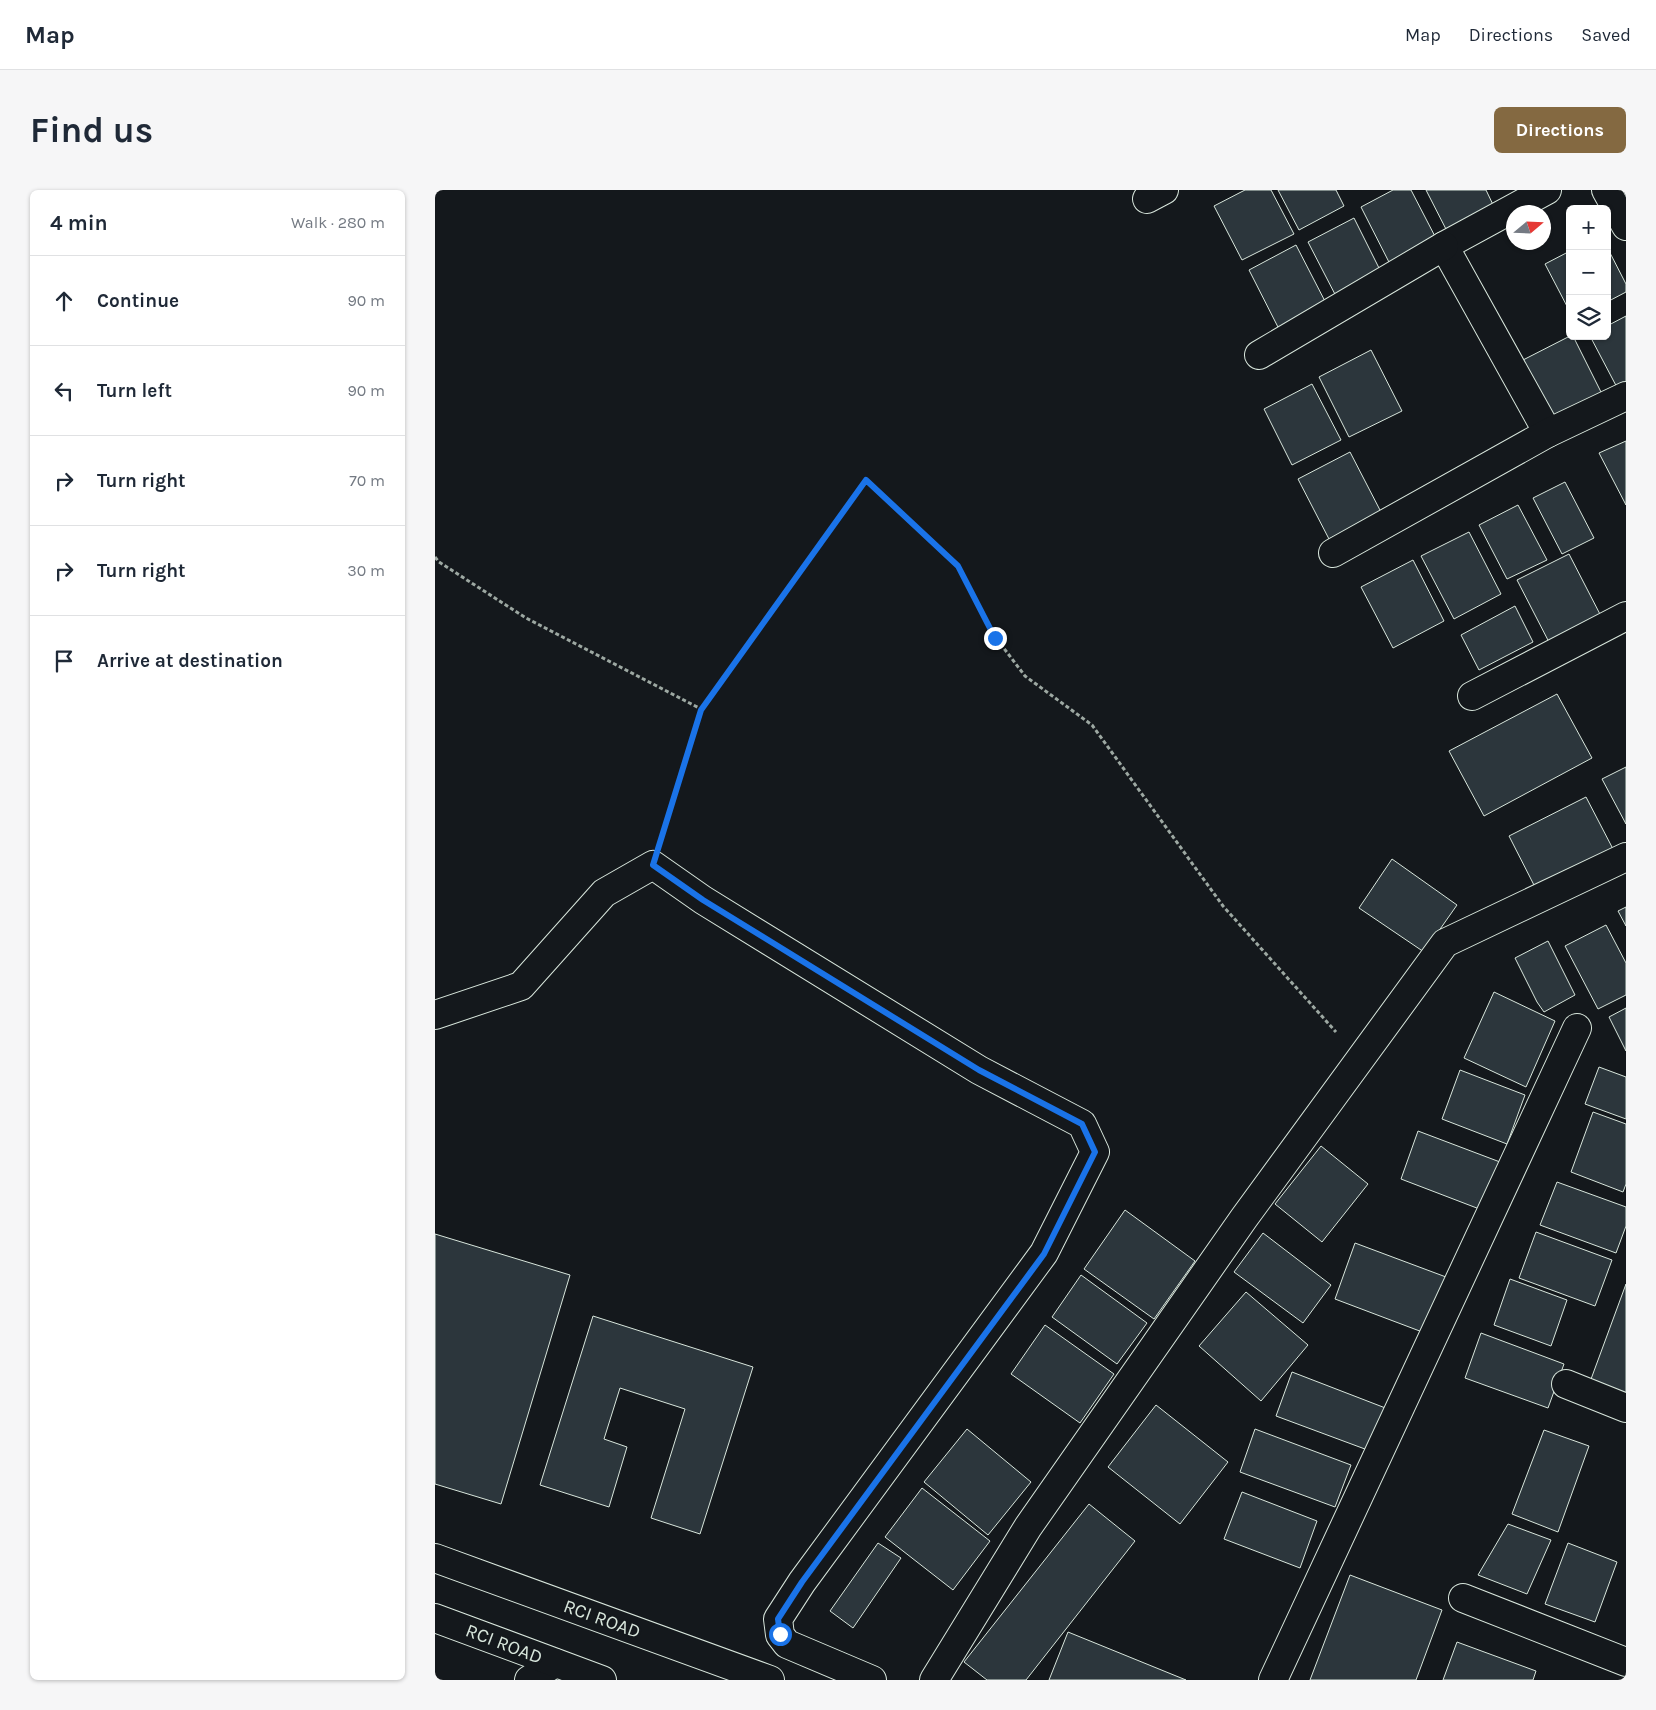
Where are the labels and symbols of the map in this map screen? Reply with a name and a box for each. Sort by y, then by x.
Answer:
north arrow [1506,205,1551,250]
route end [984,627,1007,650]
street label: RCI ROAD [560,1595,644,1643]
street label: RCI ROAD [462,1619,546,1669]
route start [769,1623,792,1646]

